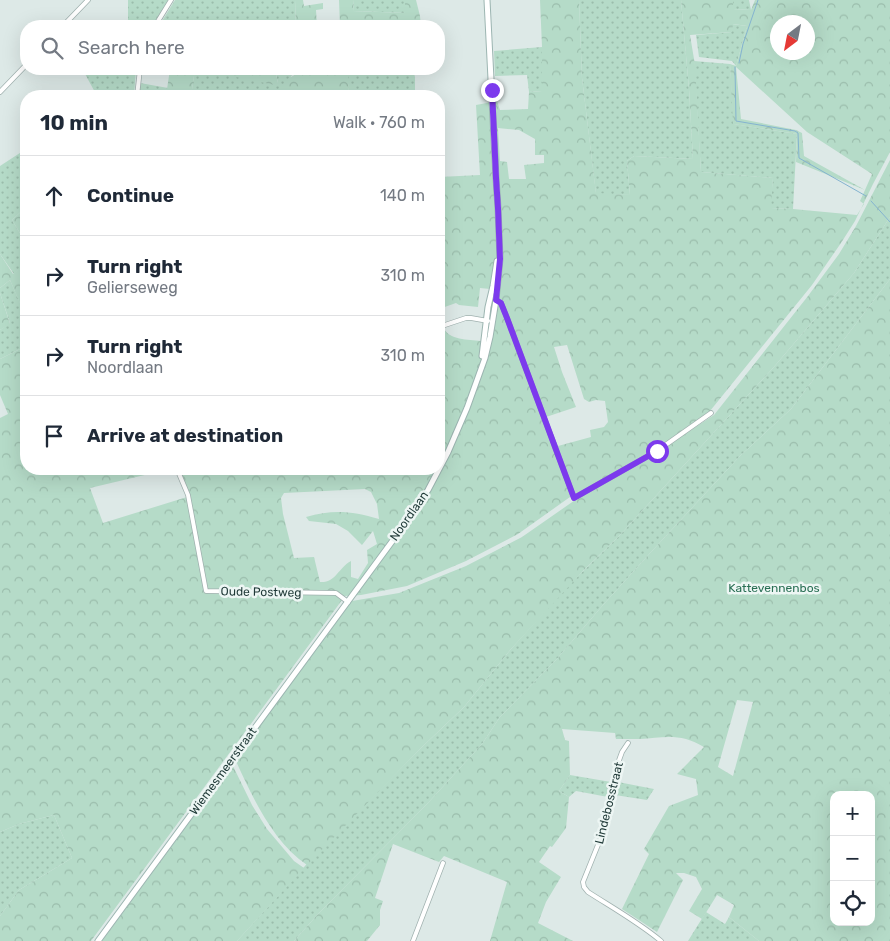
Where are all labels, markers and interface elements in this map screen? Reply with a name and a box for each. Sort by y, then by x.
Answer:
north arrow [770,15,815,60]
search box [20,20,445,75]
icon: search [38,34,66,62]
text: Search here [78,36,185,59]
route end [481,79,504,102]
text: 10 min [40,110,108,135]
text: Walk · 760 m [333,113,425,132]
icon: ahead [40,182,68,210]
text: Continue [87,184,174,207]
text: 140 m [380,186,425,205]
text: Turn right [87,255,182,278]
icon: right [40,262,68,290]
text: 310 m [381,266,425,285]
text: Gelierseweg [87,278,178,297]
text: Turn right [87,335,182,358]
icon: right [40,342,68,370]
text: 310 m [381,346,425,365]
text: Noordlaan [87,358,163,377]
icon: arrive [40,422,68,450]
text: Arrive at destination [87,424,283,447]
route start [646,440,669,463]
street label: Noordlaan [387,489,431,543]
park label: Kattevennenbos [728,581,820,595]
street label: Oude Postweg [220,584,302,600]
street label: Wiemesmeerstraat [187,724,260,817]
street label: Lindebosstraat [592,760,626,845]
map controls [830,791,875,926]
button: + [830,791,875,836]
button: − [830,836,875,881]
button: locate [830,881,875,926]

